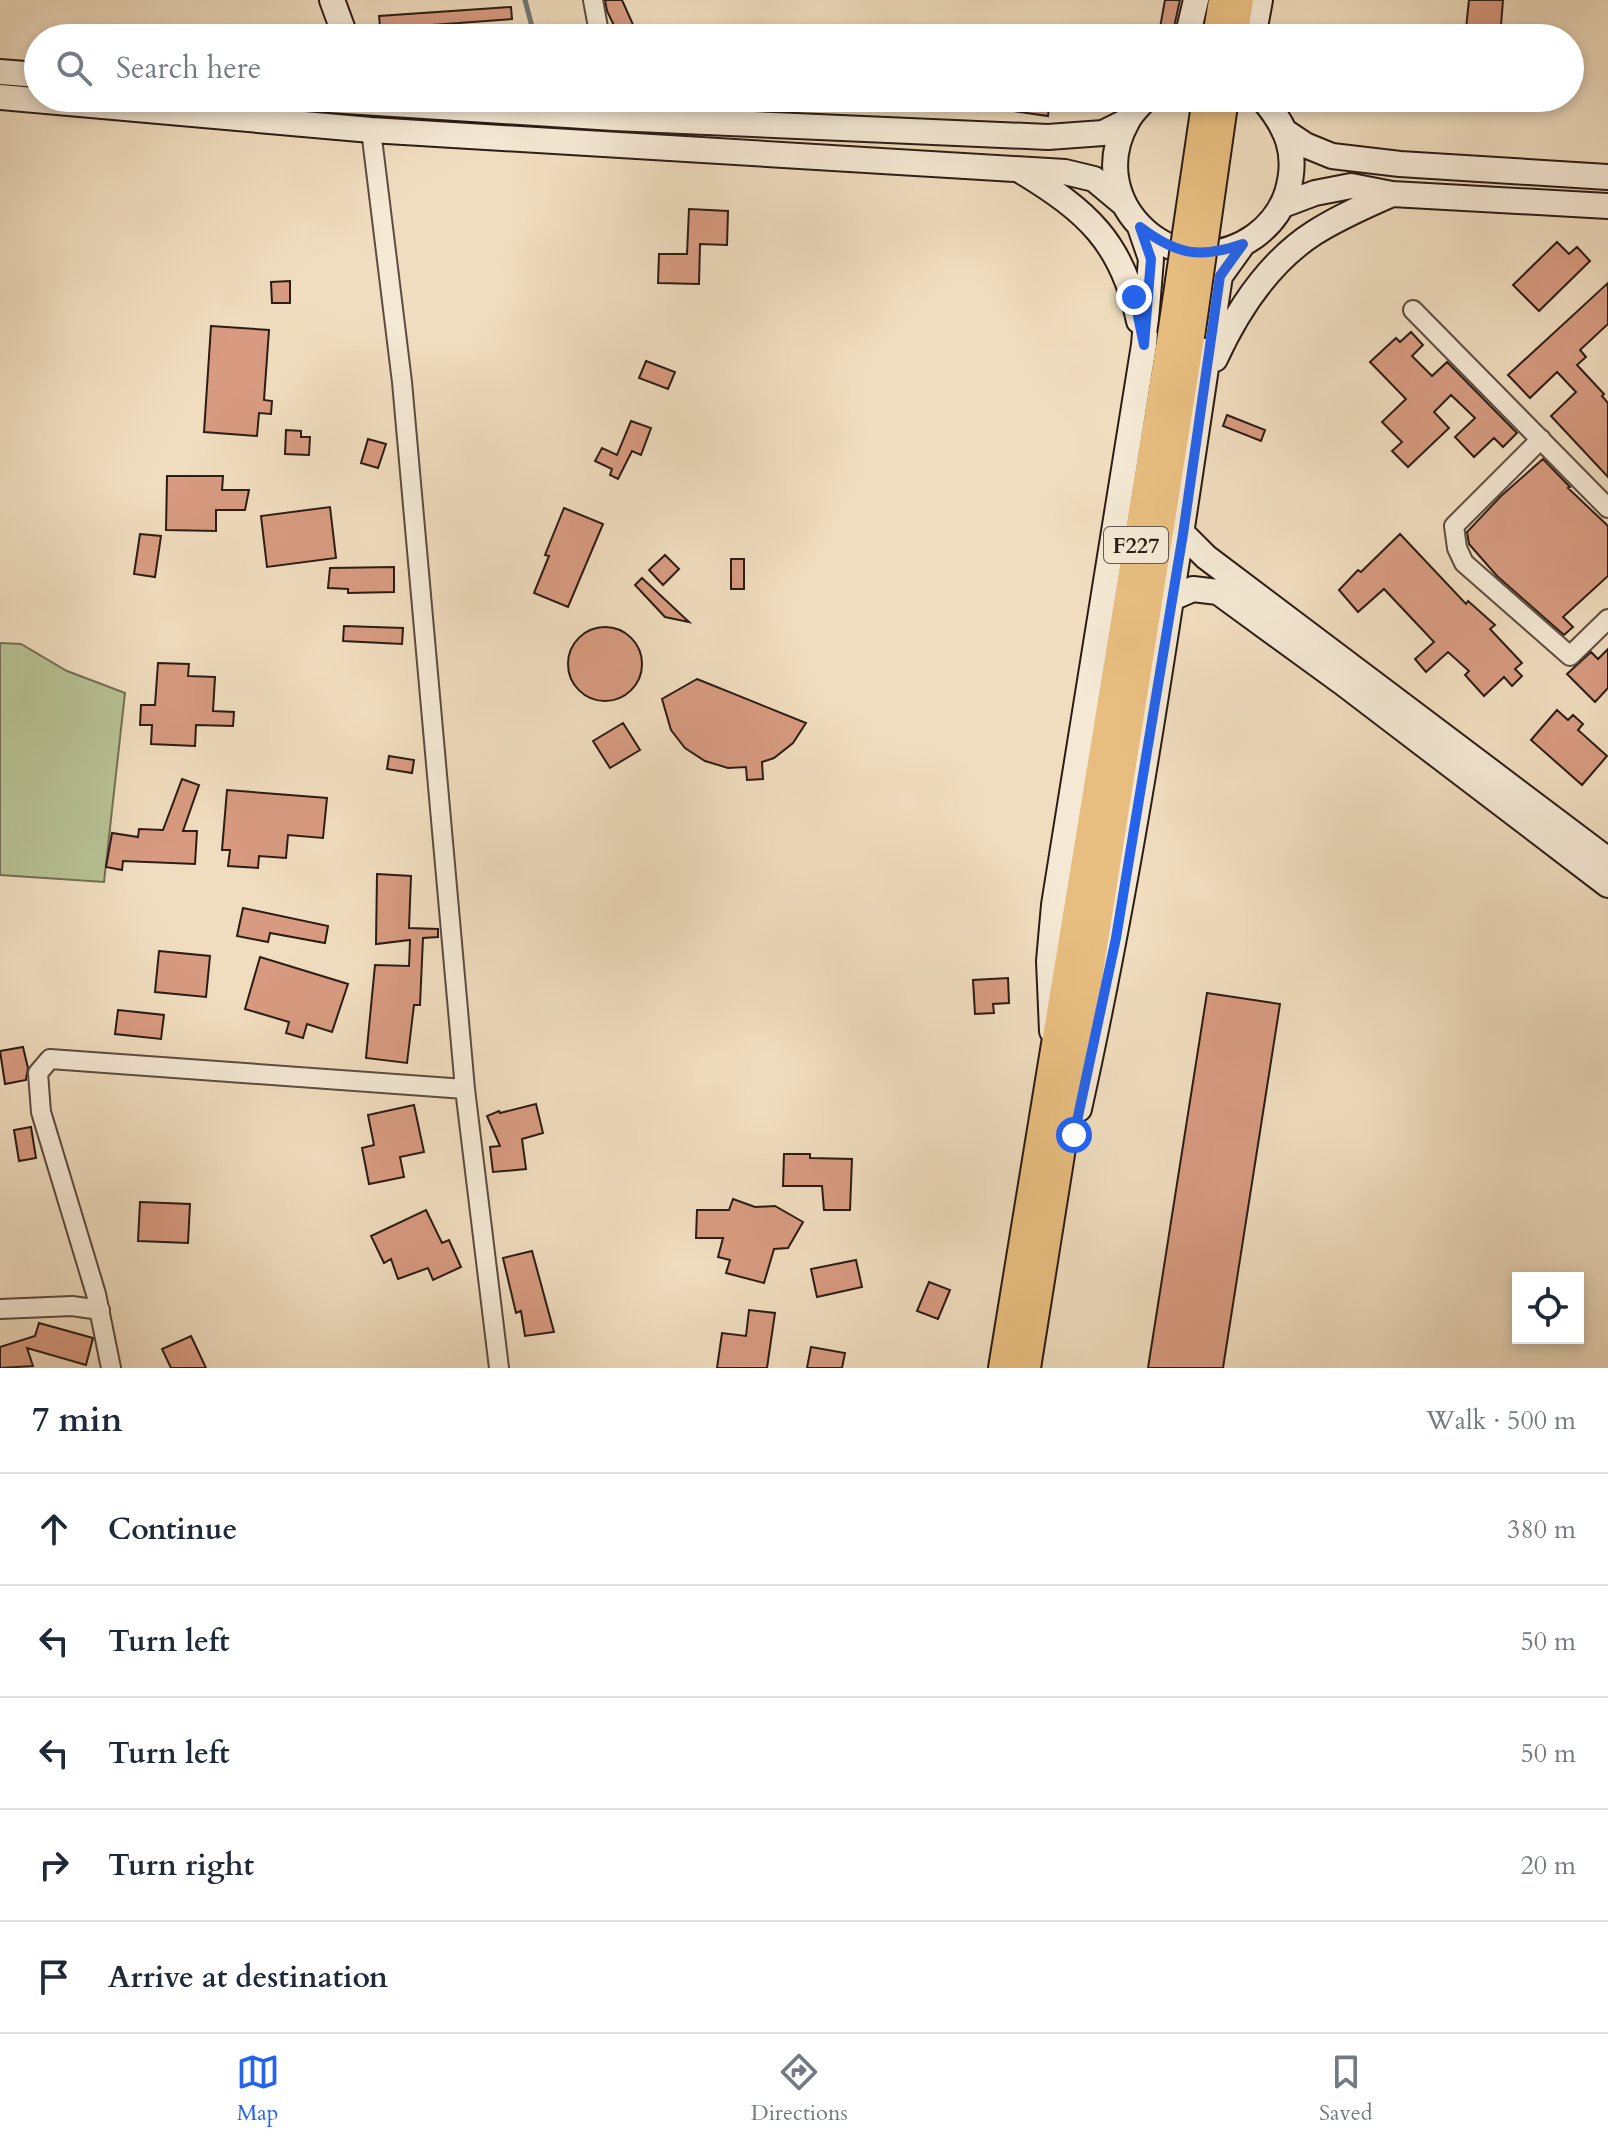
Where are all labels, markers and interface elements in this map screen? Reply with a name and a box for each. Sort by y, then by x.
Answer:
search box [24,24,1584,112]
icon: search [52,46,96,90]
text: Search here [116,48,261,89]
route end [1116,279,1152,315]
road number: F227 [1104,527,1168,563]
route start [1056,1117,1092,1153]
map controls [1512,1272,1584,1344]
button: locate [1512,1272,1584,1344]
text: 7 min [32,1397,123,1443]
text: Walk · 500 m [1426,1403,1576,1438]
icon: ahead [32,1507,76,1551]
text: Continue [108,1509,237,1550]
text: 380 m [1507,1512,1576,1547]
icon: left [32,1619,76,1663]
text: Turn left [108,1621,230,1662]
text: 50 m [1520,1624,1576,1659]
icon: left [32,1731,76,1775]
text: Turn left [108,1733,230,1774]
text: 50 m [1520,1736,1576,1771]
icon: right [32,1843,76,1887]
text: Turn right [108,1845,254,1886]
text: 20 m [1520,1848,1576,1883]
icon: arrive [32,1955,76,1999]
text: Arrive at destination [108,1957,388,1998]
tab: Map [236,2050,280,2128]
tab: Directions [751,2050,848,2128]
tab: Saved [1319,2050,1372,2128]

